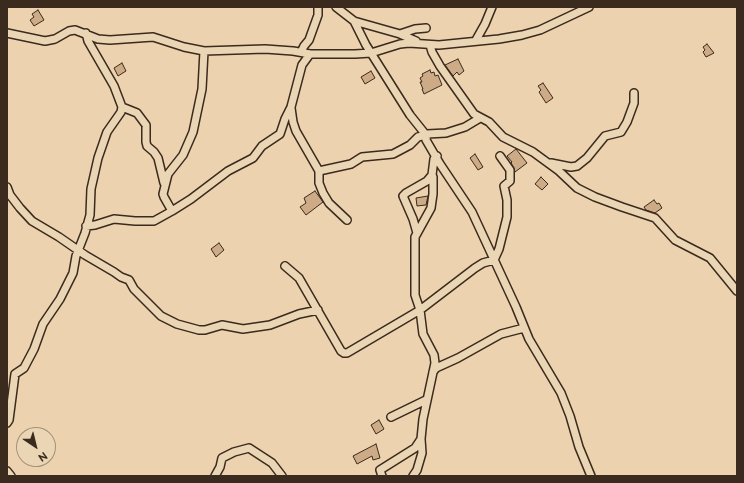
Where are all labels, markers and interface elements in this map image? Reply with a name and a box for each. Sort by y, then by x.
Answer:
north arrow [16,427,56,467]
text: N [35,449,50,464]

